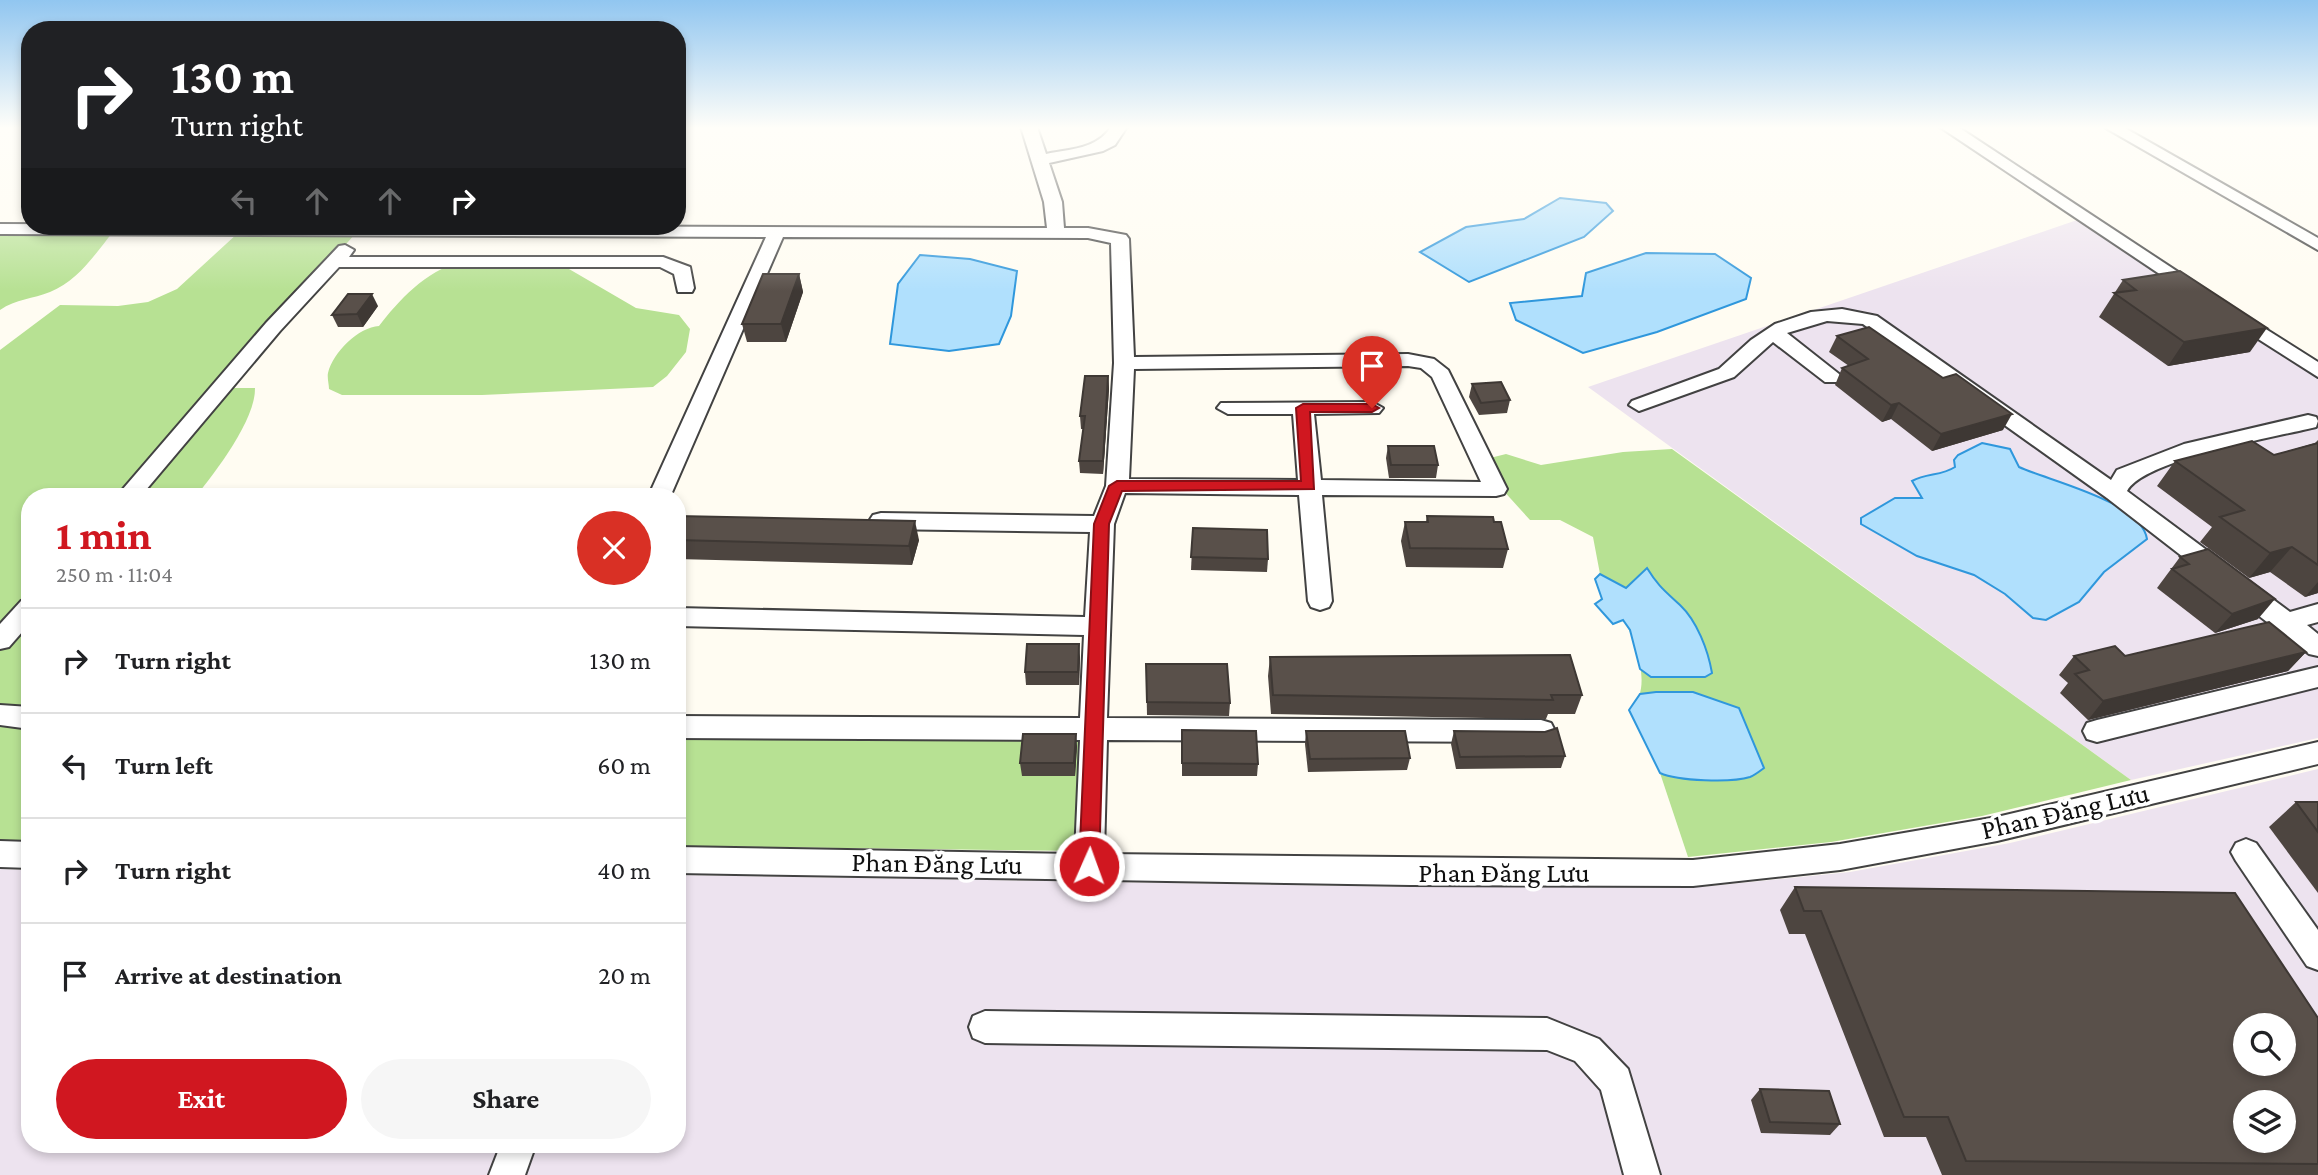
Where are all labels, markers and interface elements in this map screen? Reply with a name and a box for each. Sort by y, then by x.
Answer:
icon: right [56,49,147,140]
text: 130 m [171,49,294,104]
text: Turn right [171,107,303,143]
icon: left [225,182,263,220]
icon: ahead [298,182,336,220]
icon: ahead [371,182,409,220]
icon: right [444,182,482,220]
pin [1342,336,1402,408]
icon: arrive [1353,347,1391,385]
text: 1 min [56,511,152,558]
button: close [577,511,651,585]
text: 250 m · 11:04 [56,561,173,587]
icon: right [56,642,94,680]
text: Turn right [115,646,231,675]
text: 130 m [590,646,651,675]
icon: left [56,747,94,785]
text: Turn left [115,751,213,780]
text: 60 m [597,751,651,780]
street label: Phan Đăng Lưu [1978,777,2152,845]
position arrow [1052,829,1126,903]
street label: Phan Đăng Lưu [851,846,1023,880]
icon: right [56,852,94,890]
text: Turn right [115,856,231,885]
text: 40 m [597,856,651,885]
street label: Phan Đăng Lưu [1418,857,1590,888]
icon: arrive [56,957,94,995]
text: Arrive at destination [115,961,342,990]
text: 20 m [598,961,651,990]
map controls [2233,1013,2296,1153]
button: search [2233,1013,2296,1076]
button: Exit [56,1059,347,1139]
button: Share [361,1059,651,1139]
button: layers [2233,1090,2296,1153]

